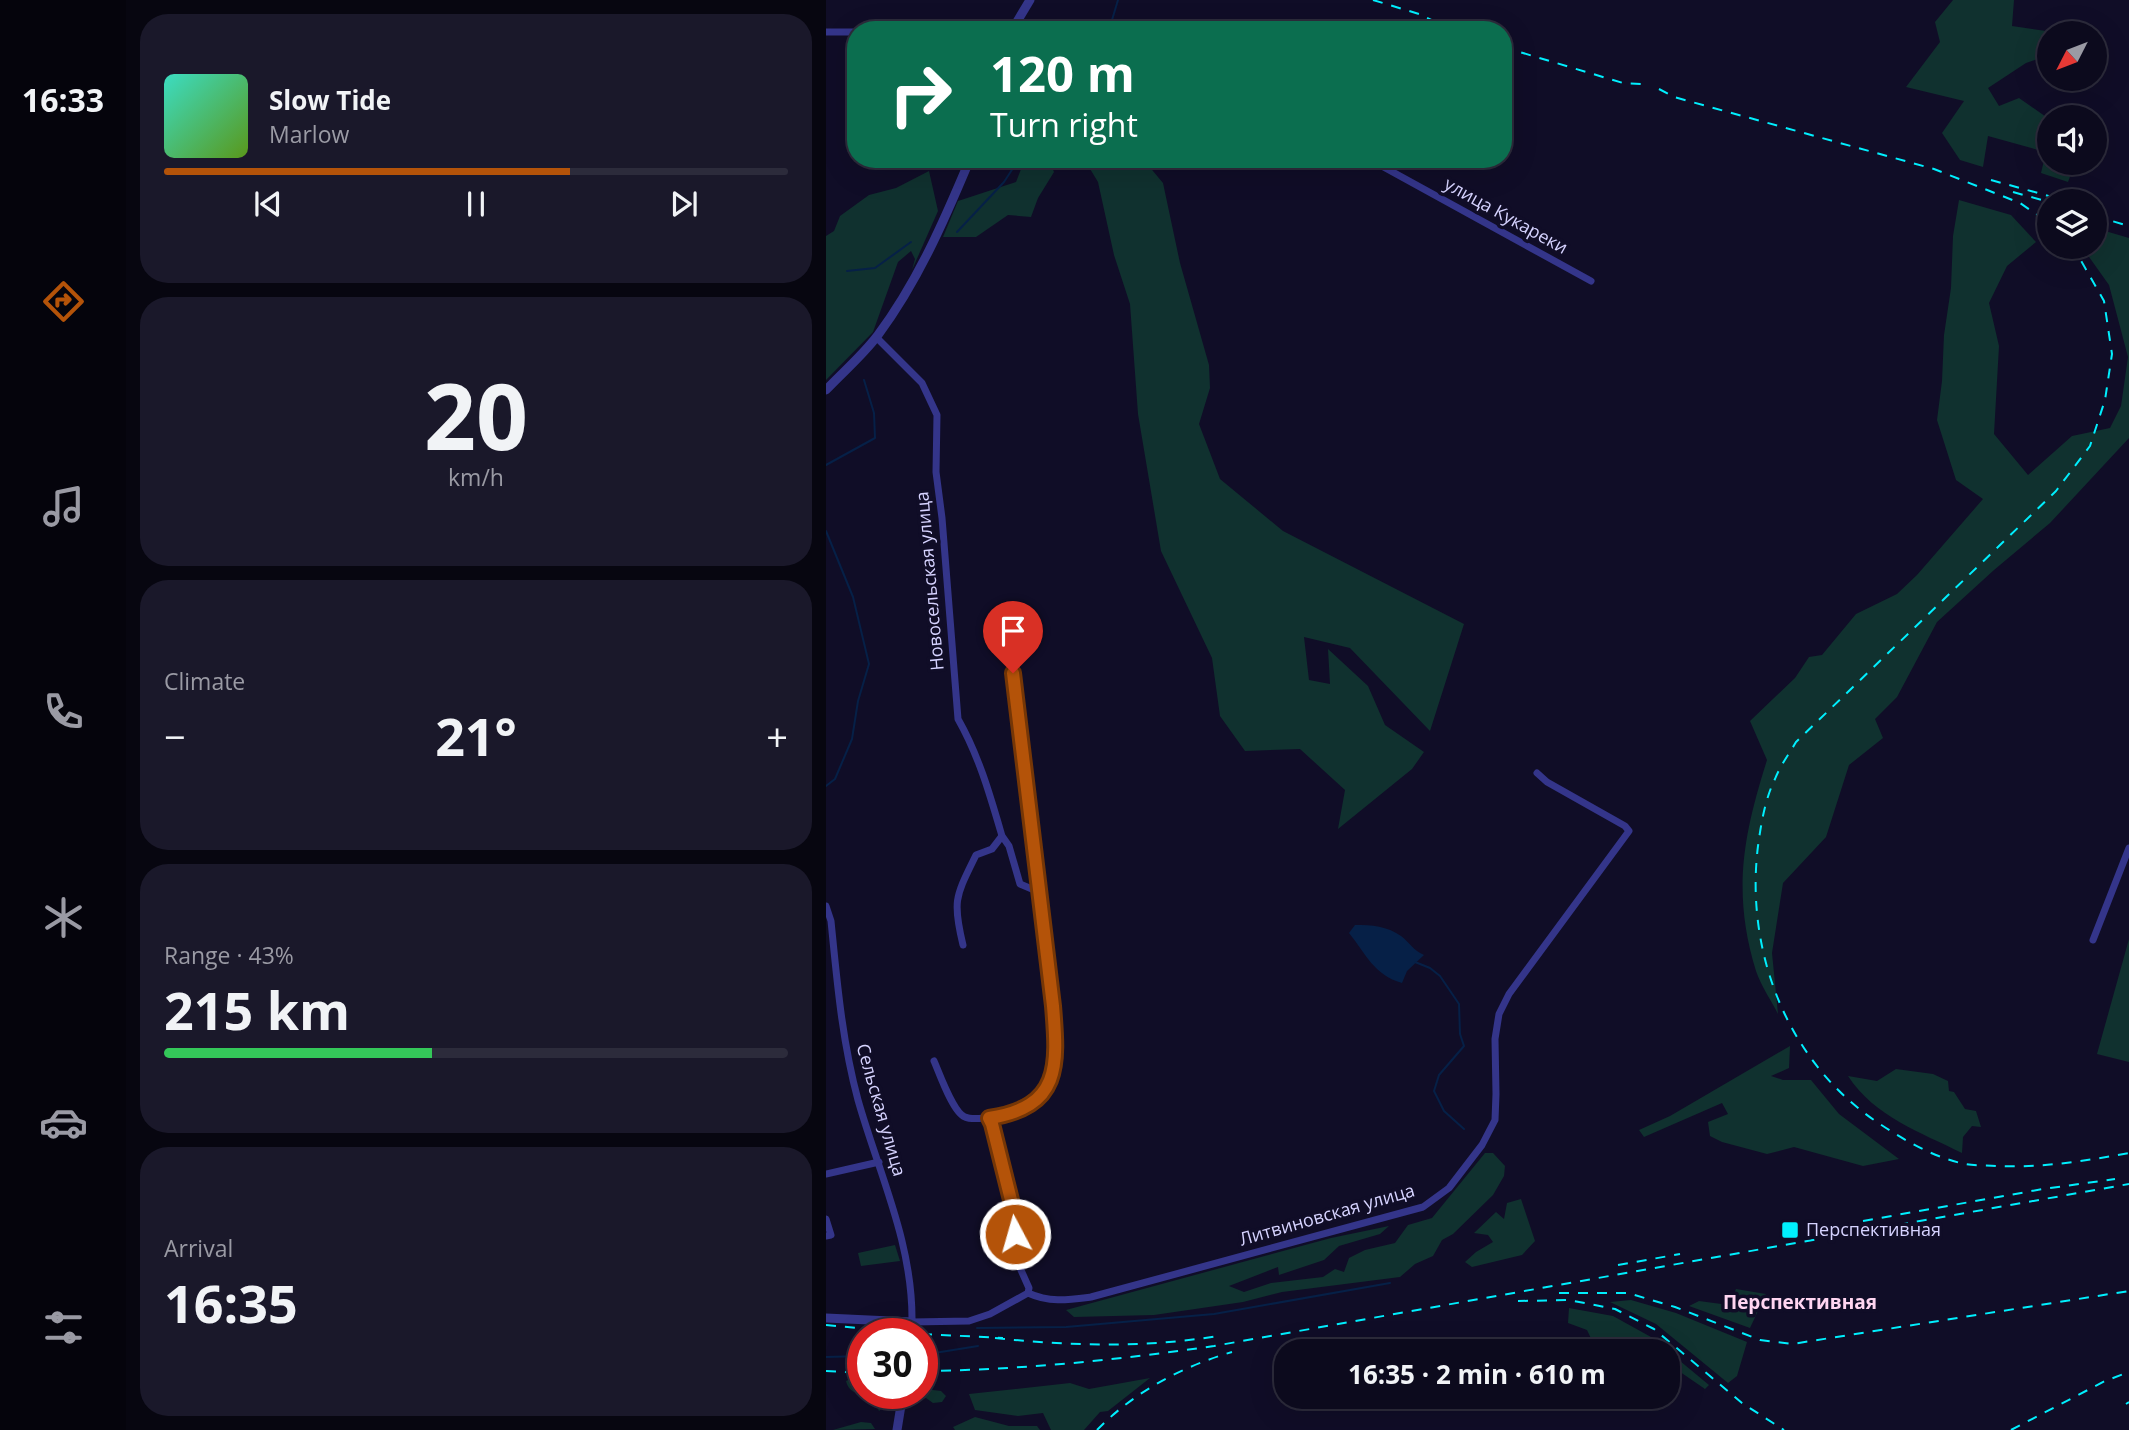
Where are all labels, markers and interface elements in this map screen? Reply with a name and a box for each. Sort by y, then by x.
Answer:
north arrow [2037,21,2107,91]
map controls [2037,21,2107,259]
text: 120 m [990,40,1135,106]
icon: right [875,49,966,140]
text: 16:33 [22,78,104,121]
text: Slow Tide [269,82,391,118]
text: Turn right [990,103,1138,146]
button: sound [2037,105,2107,175]
text: Marlow [269,118,349,150]
street label: улица Кукареки [1440,171,1573,259]
icon: previous [249,185,287,223]
icon: pause [457,185,495,223]
icon: next [665,185,703,223]
button: layers [2037,189,2107,259]
icon: directions [39,277,88,326]
text: 20 [424,353,528,477]
text: km/h [448,461,504,493]
icon: music [39,482,88,531]
street label: Новосельская улица [909,491,949,672]
pin [983,601,1043,673]
icon: arrive [994,612,1032,650]
text: Climate [164,665,245,697]
icon: phone [39,687,88,736]
text: 21° [435,700,517,771]
text: − [164,710,186,762]
text: + [766,710,788,762]
icon: climate [39,893,88,942]
text: Range · 43% [164,939,294,971]
text: 215 km [164,974,350,1045]
street label: Сельская улица [852,1041,912,1179]
icon: car [39,1098,88,1147]
street label: Литвиновская улица [1236,1177,1417,1251]
position arrow [978,1197,1052,1271]
place label: Перспективная [1806,1217,1941,1241]
marker: Перспективная [1780,1220,1800,1240]
text: Arrival [164,1232,233,1264]
text: 16:35 [164,1267,298,1338]
district label: Перспективная [1723,1289,1877,1315]
icon: filters [39,1303,88,1352]
speed limit sign: 30 [847,1318,938,1409]
text: 16:35 · 2 min · 610 m [1348,1356,1606,1392]

